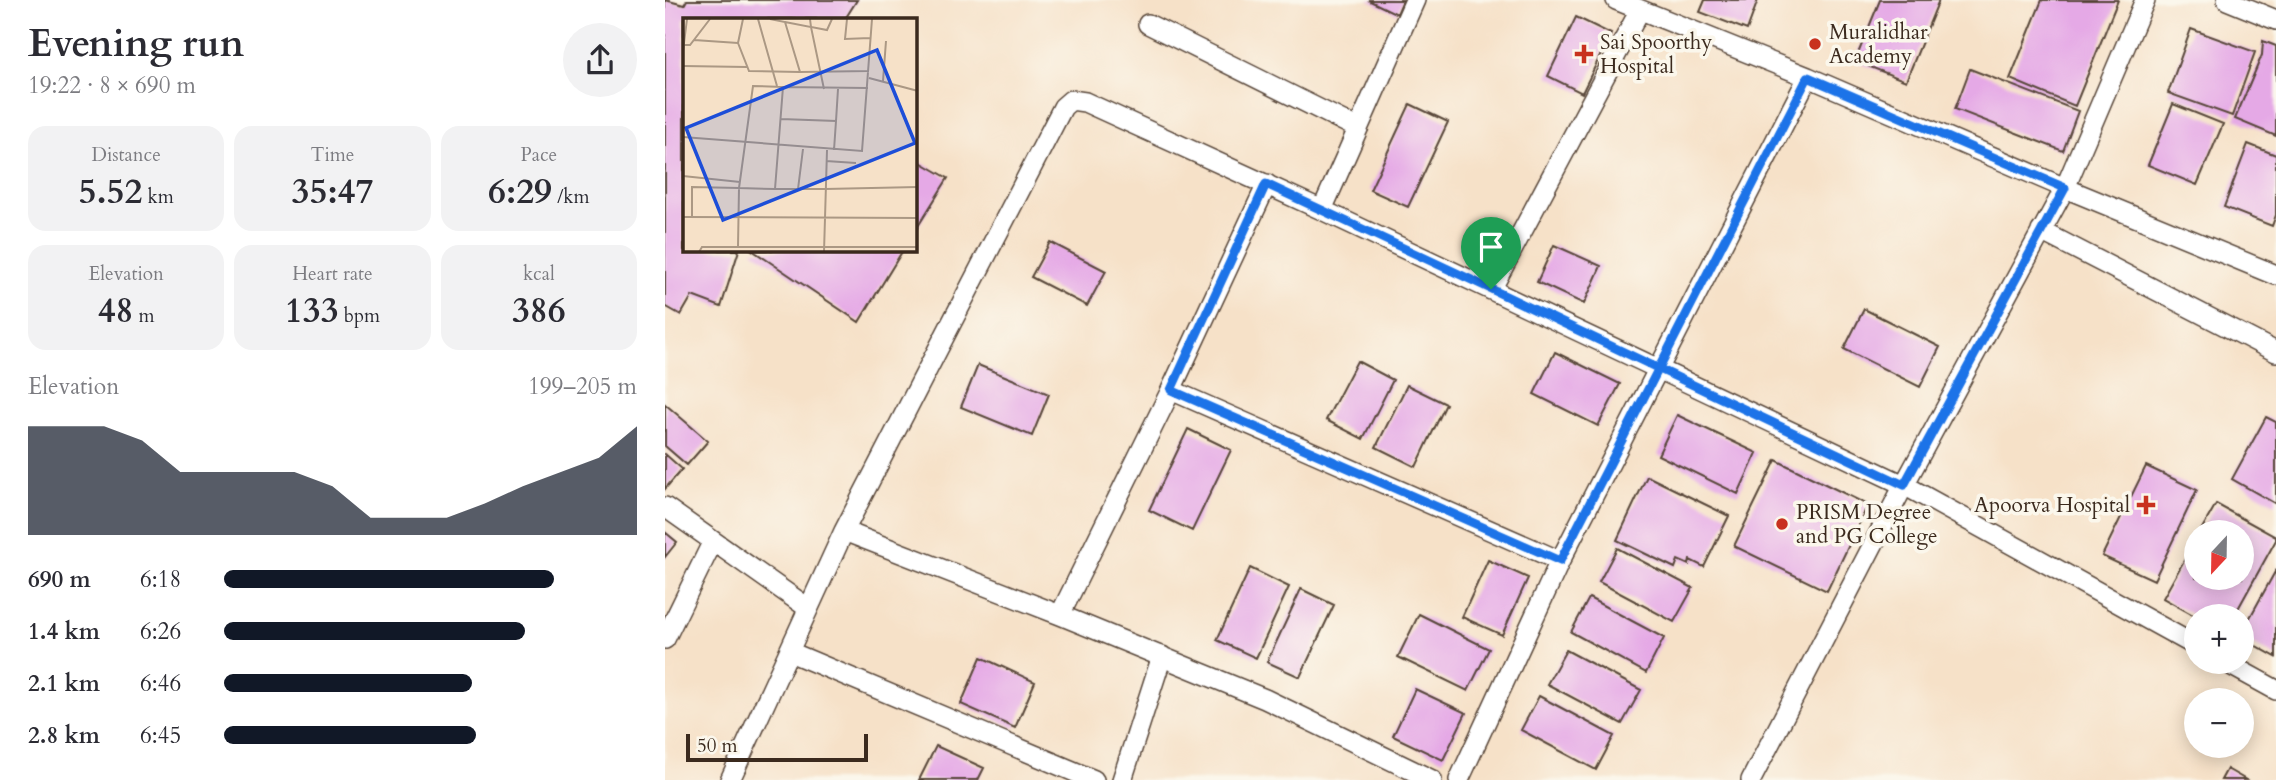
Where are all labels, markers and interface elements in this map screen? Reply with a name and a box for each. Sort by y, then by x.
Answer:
text: Evening run [28,18,244,70]
inset map [683,18,917,252]
place label: Muralidhar Academy [1829,18,1928,71]
button: share [563,23,637,97]
place label: Sai Spoorthy Hospital [1600,28,1712,81]
marker: Muralidhar Academy [1807,36,1823,52]
marker: Sai Spoorthy Hospital [1574,44,1594,64]
text: 19:22 · 8 × 690 m [28,70,196,101]
text: Distance [91,142,161,168]
text: Time [311,142,354,168]
text: Pace [520,142,557,168]
text: 5.52 [79,168,142,216]
text: 35:47 [292,168,373,216]
text: 6:29 [488,168,552,216]
text: km [142,184,174,210]
text: /km [552,184,590,210]
pin [1461,217,1521,289]
icon: arrive [1472,228,1510,266]
text: Elevation [88,261,164,287]
text: Heart rate [292,261,373,287]
text: kcal [523,261,555,287]
text: 48 [98,287,134,335]
text: 133 [285,287,339,335]
text: 386 [512,287,566,335]
text: m [134,303,155,329]
text: bpm [339,303,380,329]
text: Elevation [28,371,119,402]
text: 199–205 m [528,371,637,402]
place label: Apoorva Hospital [1974,491,2130,520]
marker: Apoorva Hospital [2136,495,2156,515]
place label: PRISM Degree and PG College [1796,498,1937,551]
marker: PRISM Degree and PG College [1774,516,1790,532]
north arrow [2184,520,2254,590]
map controls [2184,520,2254,758]
text: 690 m [28,564,91,595]
text: 6:18 [140,564,181,595]
button: + [2184,604,2254,674]
text: 1.4 km [28,616,100,647]
text: 6:26 [140,616,181,647]
text: 2.1 km [28,668,100,699]
text: 6:46 [140,668,181,699]
button: − [2184,688,2254,758]
text: 2.8 km [28,720,100,751]
text: 6:45 [140,720,181,751]
scale bar [686,731,868,763]
text: 50 m [697,733,738,759]

